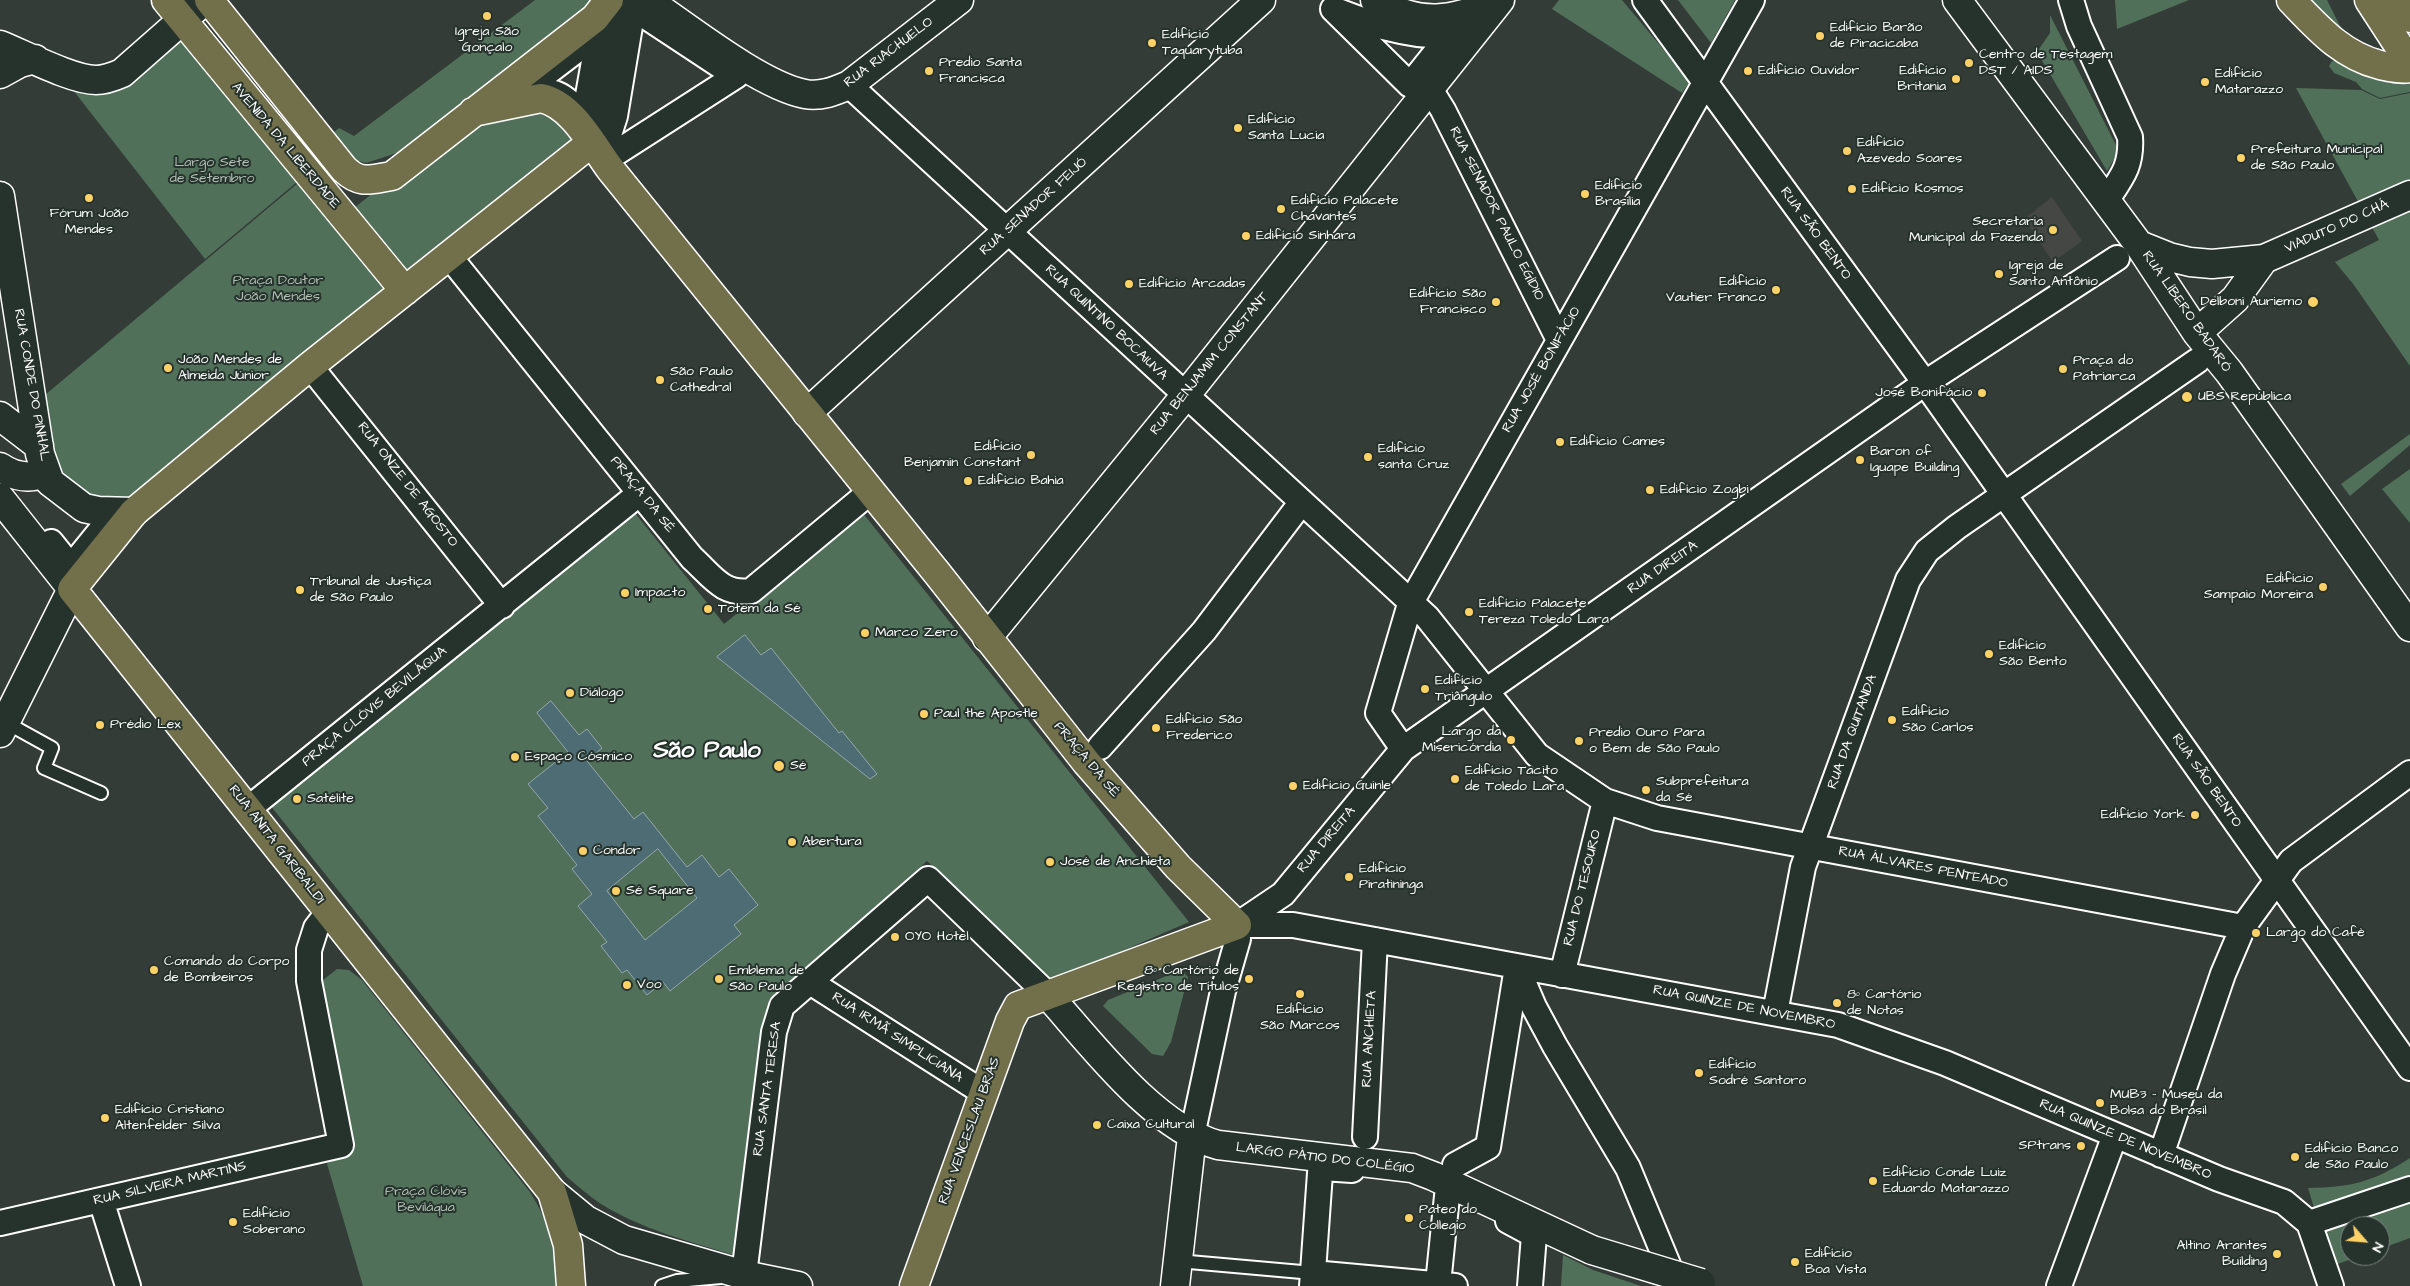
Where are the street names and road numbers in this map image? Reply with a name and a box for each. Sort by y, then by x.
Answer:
street label: RUA RIACHUELO [841,14,937,92]
street label: AVENIDA DA LIBERDADE [227,79,343,213]
street label: RUA SENADOR PAULO EGÍDIO [1445,124,1547,304]
street label: RUA SENADOR FEIJÓ [977,154,1091,260]
street label: RUA SÃO BENTO [1776,184,1854,284]
street label: VIADUTO DO CHÁ [2282,197,2392,257]
street label: RUA LÍBERO BADARÓ [2138,248,2234,376]
street label: RUA QUINTINO BOCAIUVA [1041,262,1171,384]
street label: RUA BENJAMIM CONSTANT [1147,289,1273,439]
street label: RUA JOSÉ BONIFÁCIO [1499,304,1585,436]
street label: RUA CONDE DO PINHAL [9,307,53,463]
street label: RUA ONZE DE AGOSTO [353,419,461,551]
street label: PRAÇA DA SÉ [606,453,678,537]
street label: RUA DIREITA [1625,538,1701,598]
street label: PRAÇA CLÓVIS BEVILÁQUA [299,643,451,771]
street label: RUA DA QUITANDA [1824,672,1882,792]
street label: PRAÇA DA SÉ [1050,719,1122,801]
street label: RUA SÃO BENTO [2167,731,2245,831]
street label: RUA ANITA GARIBALDI [224,782,328,908]
street label: RUA DIREITA [1294,803,1360,877]
street label: RUA DO TESOURO [1560,828,1606,948]
street label: RUA ÁLVARES PENTEADO [1837,843,2009,893]
street label: RUA QUINZE DE NOVEMBRO [1652,982,1836,1034]
street label: RUA IRMÃ SIMPLICIANA [828,989,966,1087]
street label: RUA ANCHIETA [1359,990,1381,1088]
street label: RUA SANTA TERESA [750,1021,786,1157]
street label: RUA VENCESLAU BRÁS [936,1055,1004,1207]
street label: RUA QUINZE DE NOVEMBRO [2037,1096,2213,1184]
street label: LARGO PÁTIO DO COLÉGIO [1235,1140,1415,1178]
street label: RUA SILVEIRA MARTINS [92,1158,248,1210]

